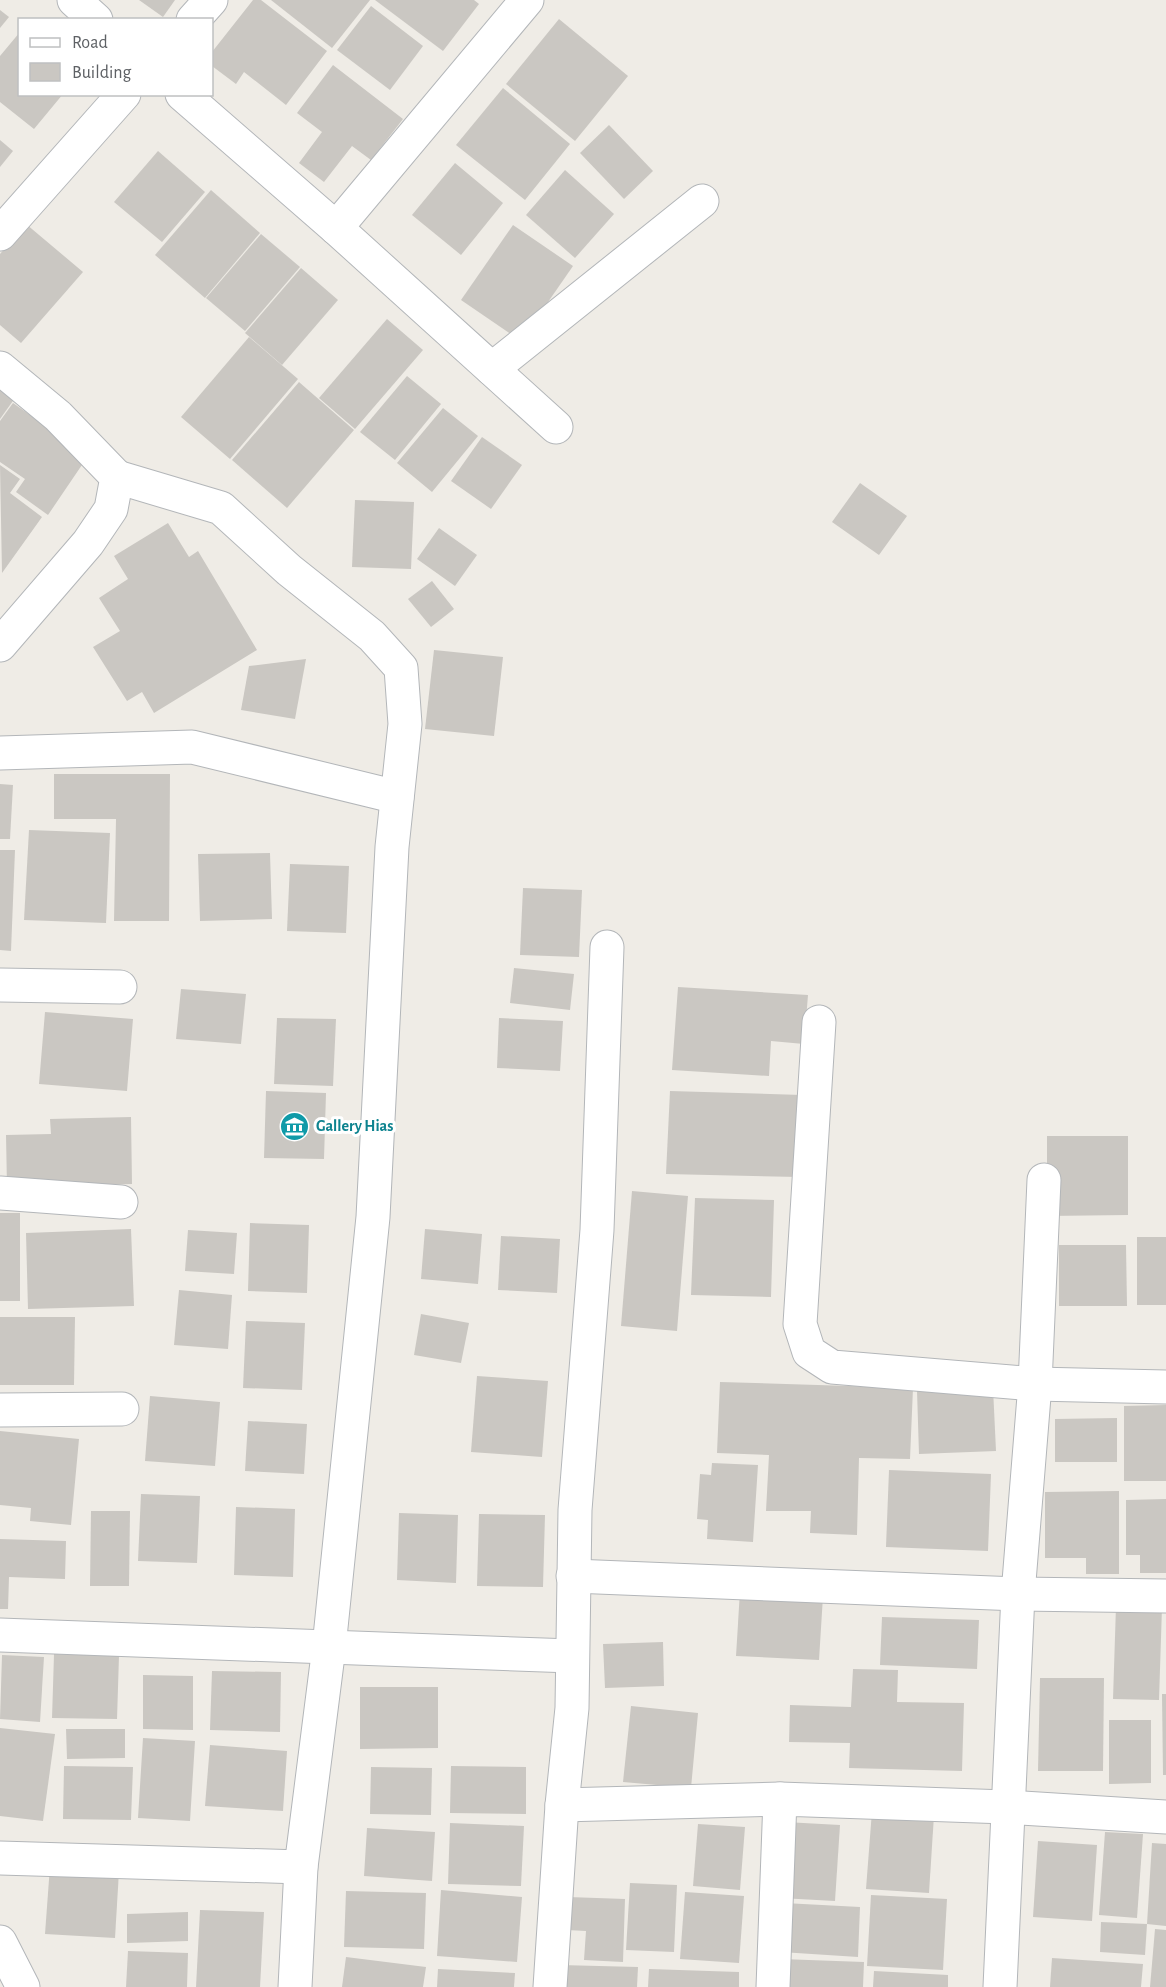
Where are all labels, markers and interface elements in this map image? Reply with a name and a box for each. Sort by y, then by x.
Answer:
legend [18,18,213,96]
text: Road [72,34,108,52]
text: Building [72,64,132,82]
museum icon: Gallery Hias [279,1110,311,1142]
place label: Gallery Hias [316,1118,393,1135]

